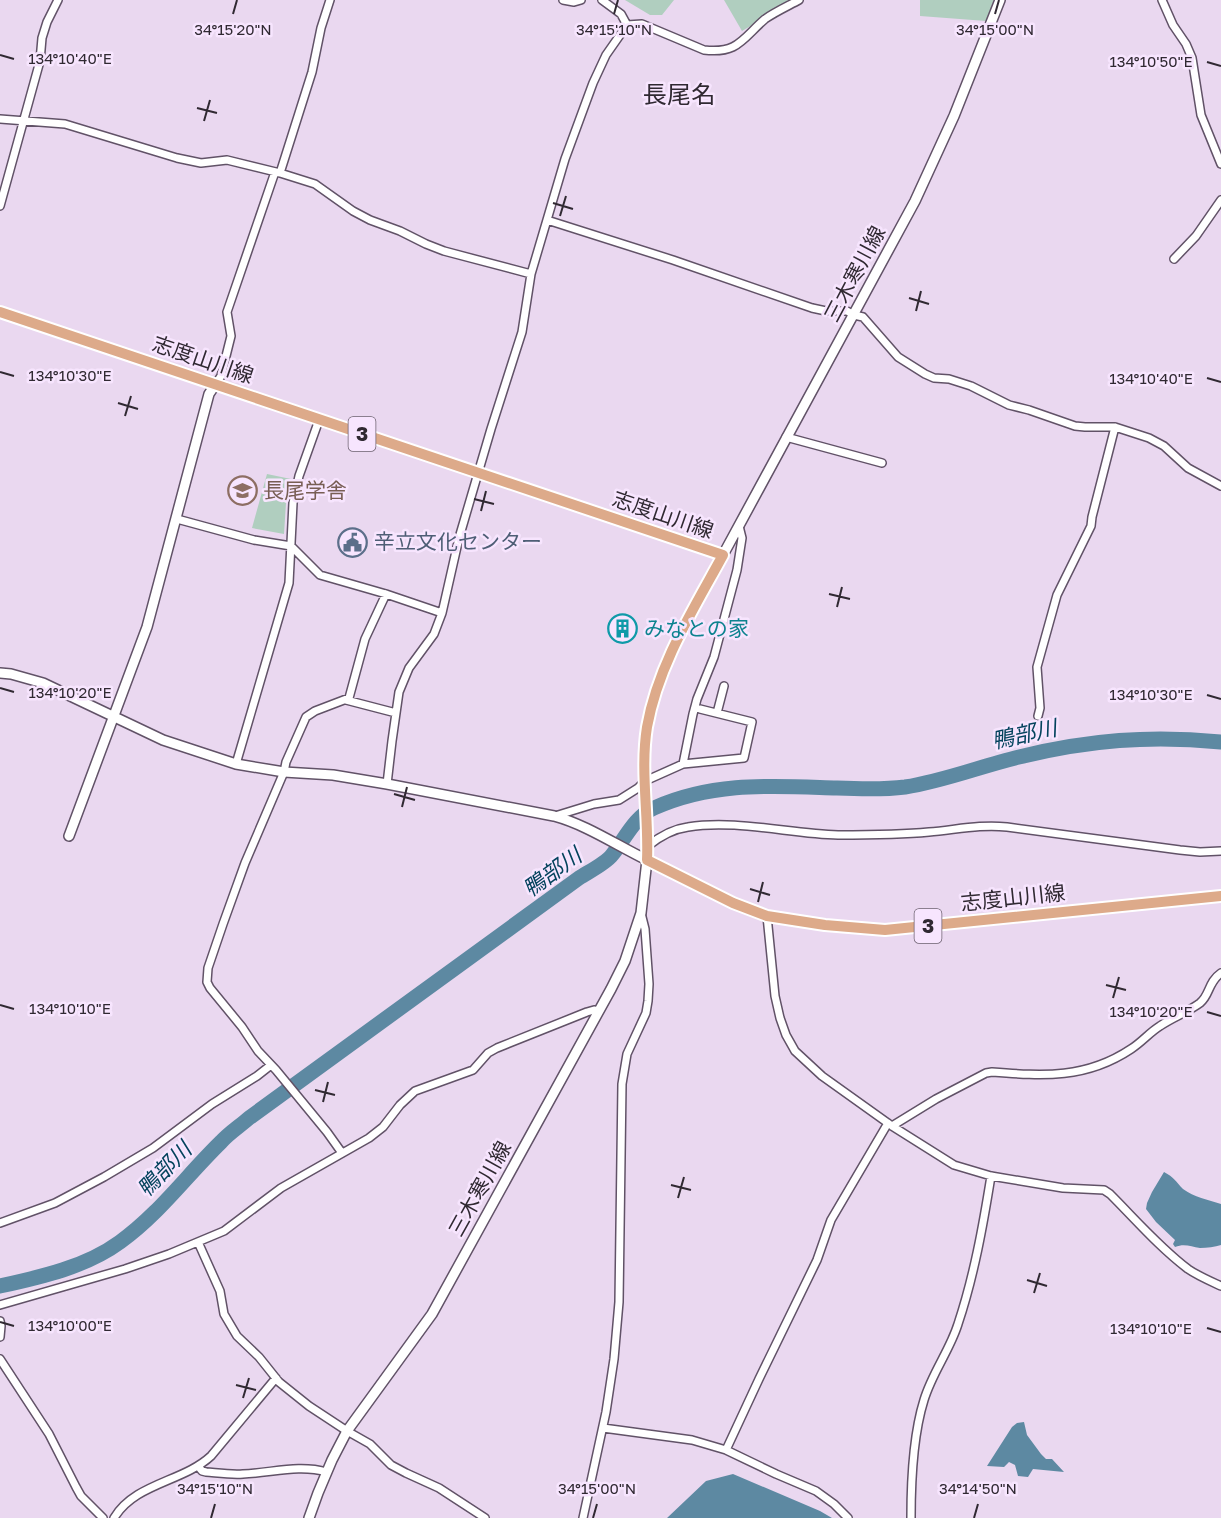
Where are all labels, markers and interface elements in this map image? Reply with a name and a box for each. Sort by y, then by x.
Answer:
text: 34°15'20"N [194,20,272,38]
text: 34°15'10"N [576,20,652,38]
text: 34°15'00"N [956,20,1034,38]
text: 134°10'40"E [28,49,112,67]
text: 134°10'50"E [1109,52,1193,70]
district label: 長尾名 [643,79,715,108]
street label: 三木寒川線 [818,221,890,326]
street label: 志度山川線 [149,330,257,388]
text: 134°10'30"E [28,366,112,384]
text: 134°10'40"E [1109,369,1193,387]
road number: 3 [348,417,376,451]
school or university icon: 長尾学舎 [226,475,258,507]
place label: 長尾学舎 [263,477,347,503]
street label: 志度山川線 [609,485,717,543]
public building icon: 辛立文化センター [337,526,369,558]
place label: 辛立文化センター [374,528,542,554]
building icon: みなとの家 [607,613,639,645]
place label: みなとの家 [644,615,749,641]
text: 134°10'20"E [28,683,112,701]
text: 134°10'30"E [1109,685,1193,703]
water label: 鴨部川 [989,713,1061,754]
water label: 鴨部川 [517,840,588,902]
street label: 志度山川線 [959,879,1066,915]
road number: 3 [914,909,942,943]
text: 134°10'10"E [29,999,111,1017]
text: 134°10'20"E [1109,1002,1193,1020]
water label: 鴨部川 [131,1134,198,1202]
street label: 三木寒川線 [442,1136,516,1241]
text: 134°10'00"E [28,1316,112,1334]
text: 134°10'10"E [1110,1319,1192,1337]
text: 34°15'10"N [177,1479,253,1497]
text: 34°15'00"N [558,1479,636,1497]
text: 34°14'50"N [939,1479,1017,1497]

